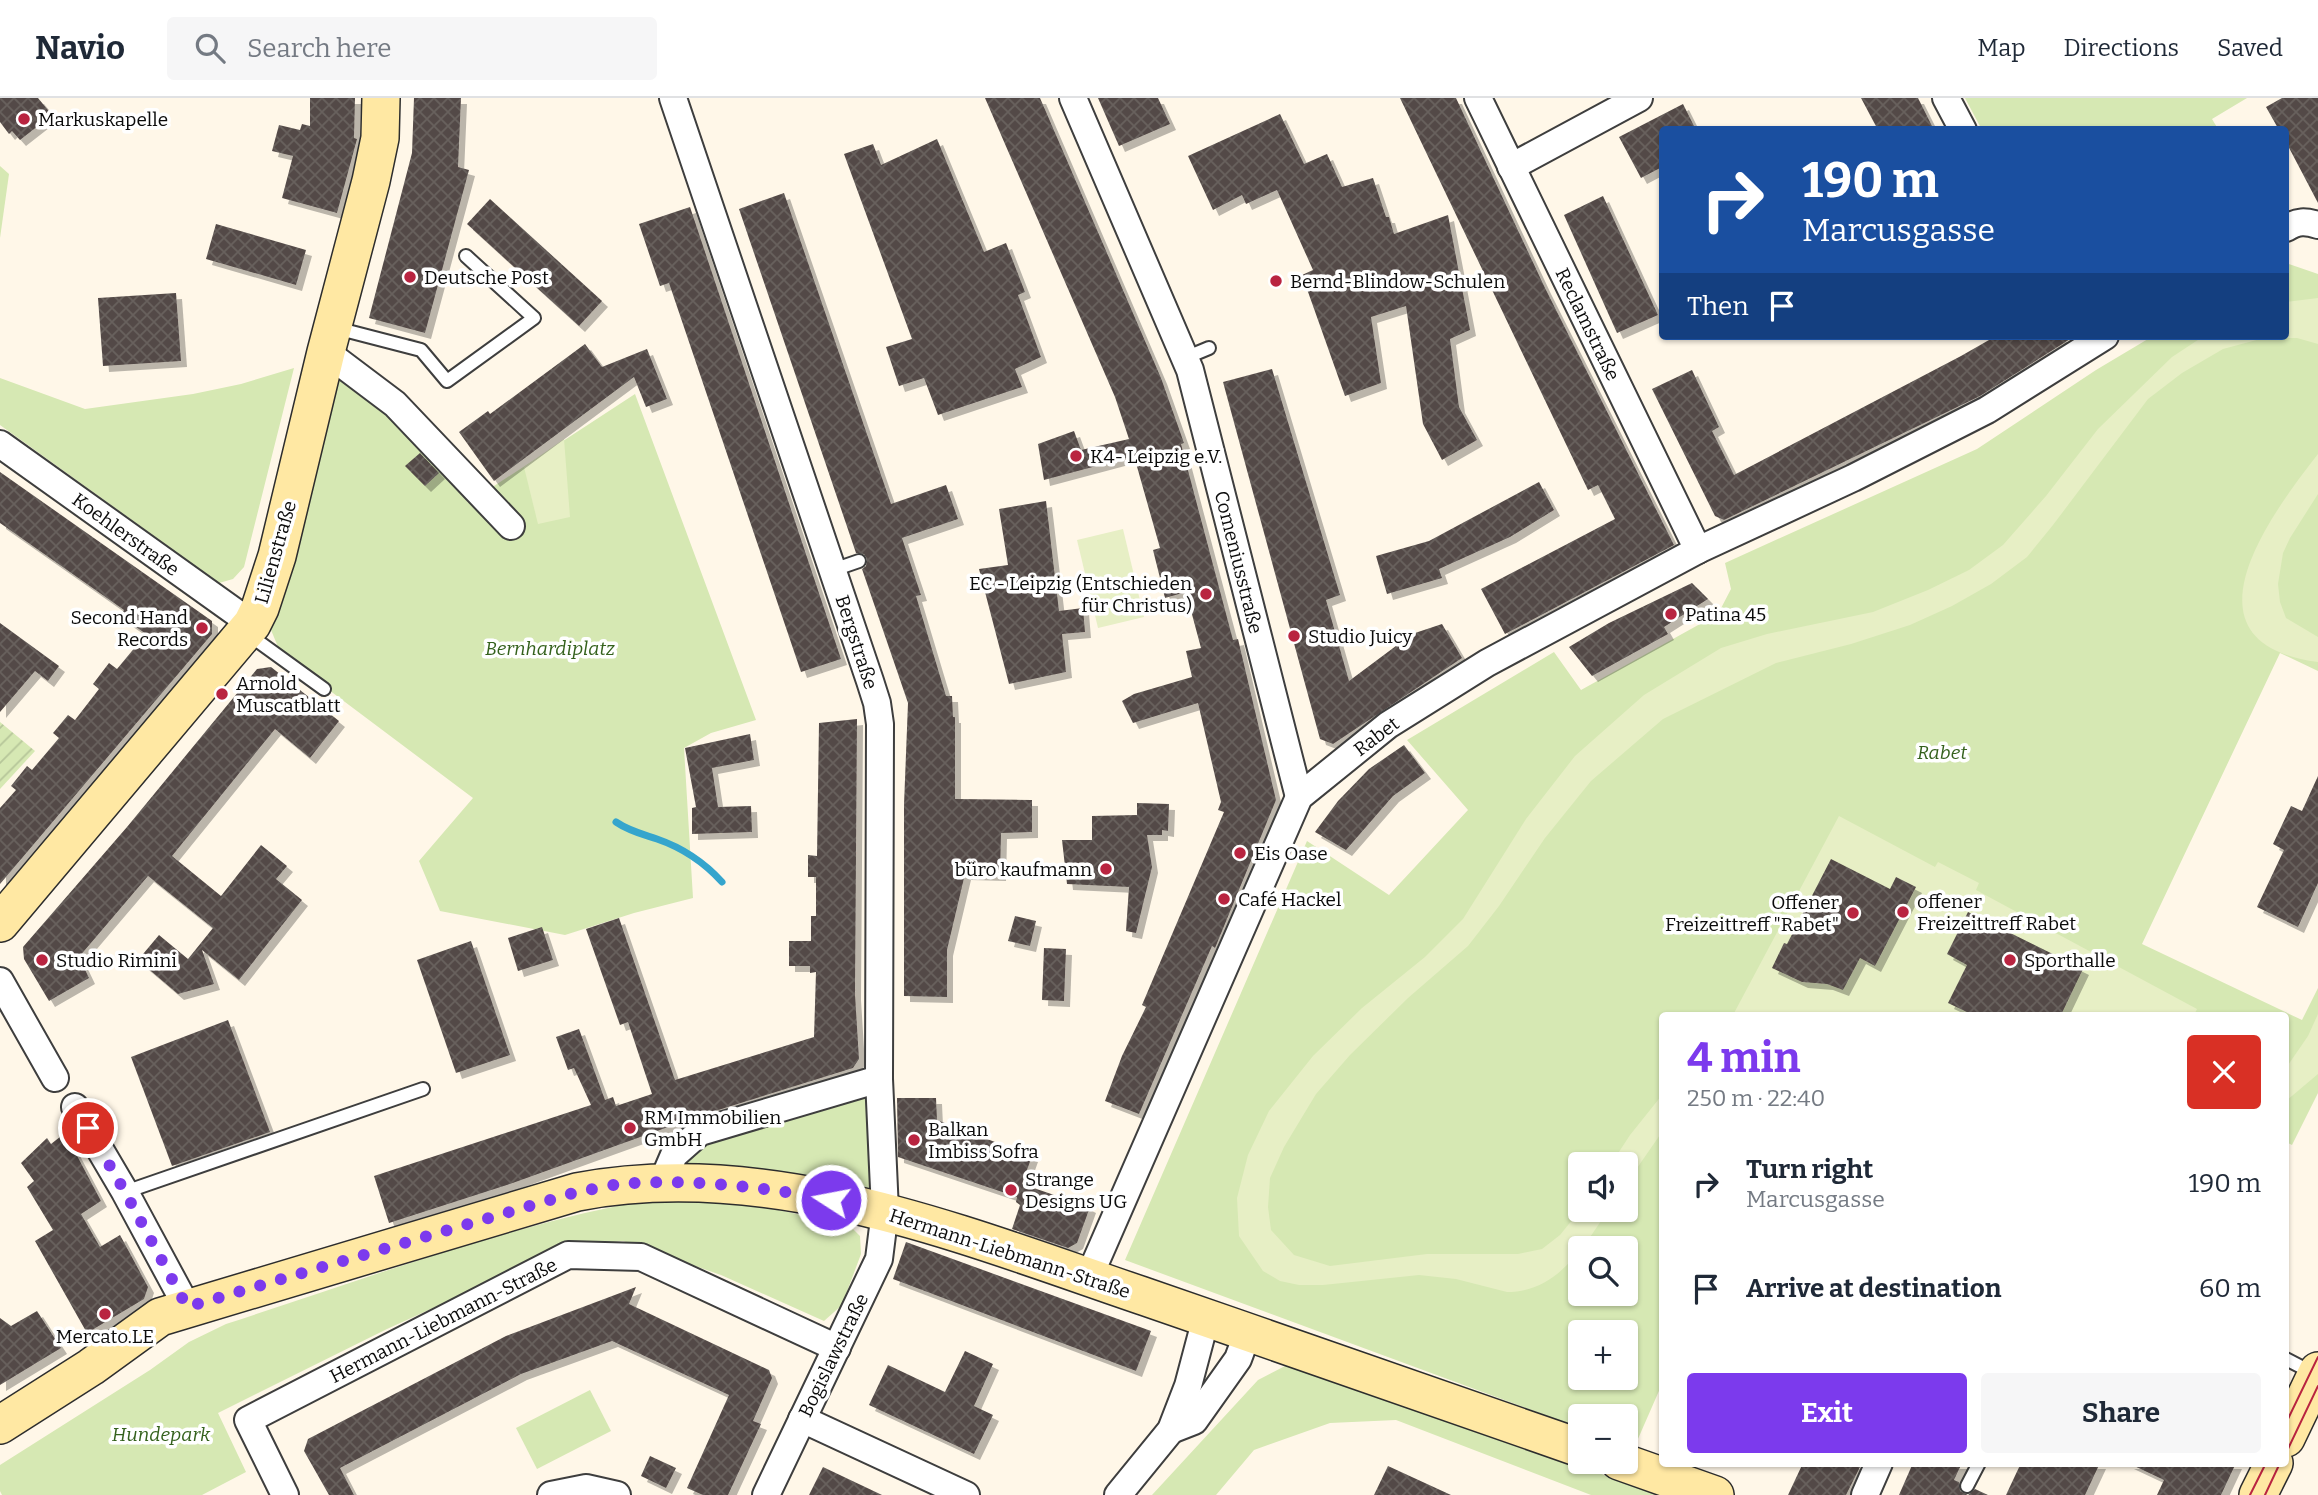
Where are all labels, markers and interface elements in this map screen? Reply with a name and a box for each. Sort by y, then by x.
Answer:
search box [167,17,657,80]
text: Navio [35,28,125,68]
icon: search [191,29,229,67]
text: Search here [247,33,391,64]
text: Map [1977,34,2026,62]
text: Directions [2064,34,2179,62]
text: Saved [2217,34,2283,62]
place label: Markuskapelle [38,108,168,131]
marker: Markuskapelle [16,111,32,127]
text: 190 m [1802,151,1939,210]
icon: right [1687,154,1778,245]
text: Marcusgasse [1802,211,1995,249]
street label: Reclamstraße [1550,264,1625,384]
place label: Deutsche Post [424,266,549,289]
marker: Deutsche Post [402,269,418,285]
place label: Bernd-Blindow-Schulen [1290,270,1505,293]
marker: Bernd-Blindow-Schulen [1268,273,1284,289]
icon: arrive [1763,287,1801,325]
text: Then [1687,291,1749,322]
place label: K4- Leipzig e.V. [1090,445,1222,468]
marker: K4- Leipzig e.V. [1068,448,1084,464]
street label: Koehlerstraße [68,488,184,581]
street label: Comeniusstraße [1210,488,1267,636]
street label: Lilienstraße [250,498,301,606]
place label: EC - Leipzig (Entschieden für Christus) [969,572,1192,617]
marker: EC - Leipzig (Entschieden für Christus) [1198,586,1214,602]
street label: Bergstraße [831,592,883,692]
place label: Patina 45 [1685,603,1766,626]
place label: Second Hand Records [71,606,188,651]
marker: Patina 45 [1663,606,1679,622]
marker: Second Hand Records [194,620,210,636]
place label: Studio Juicy [1308,625,1413,648]
marker: Studio Juicy [1286,628,1302,644]
park label: Bernhardiplatz [485,637,615,660]
place label: Arnold Muscatblatt [236,672,341,717]
marker: Arnold Muscatblatt [214,686,230,702]
street label: Rabet [1349,712,1404,761]
park label: Rabet [1917,741,1967,764]
place label: Eis Oase [1254,842,1328,865]
marker: Eis Oase [1232,845,1248,861]
place label: büro kaufmann [955,858,1092,881]
marker: büro kaufmann [1098,861,1114,877]
place label: Café Hackel [1238,888,1341,911]
place label: offener Freizeittreff Rabet [1917,890,2076,935]
marker: Café Hackel [1216,891,1232,907]
place label: Offener Freizeittreff "Rabet" [1665,891,1840,936]
marker: offener Freizeittreff Rabet [1895,904,1911,920]
marker: Offener Freizeittreff "Rabet" [1845,905,1861,921]
place label: Studio Rimini [56,949,177,972]
place label: Sporthalle [2024,949,2116,972]
marker: Studio Rimini [34,952,50,968]
marker: Sporthalle [2002,952,2018,968]
text: 4 min [1687,1033,1801,1083]
button: close [2187,1035,2261,1109]
text: 250 m · 22:40 [1687,1084,1825,1112]
pin [58,1098,118,1158]
place label: RM Immobilien GmbH [644,1106,781,1151]
icon: arrive [69,1109,107,1147]
place label: Balkan Imbiss Sofra [928,1118,1039,1163]
marker: RM Immobilien GmbH [622,1120,638,1136]
marker: Balkan Imbiss Sofra [906,1132,922,1148]
map controls [1568,1152,1638,1474]
button: sound [1568,1152,1638,1222]
text: Turn right [1746,1154,1873,1185]
position arrow [794,1163,868,1237]
icon: right [1687,1165,1725,1203]
place label: Strange Designs UG [1025,1168,1127,1213]
text: 190 m [2189,1168,2261,1199]
marker: Strange Designs UG [1003,1182,1019,1198]
text: Marcusgasse [1746,1185,1885,1213]
street label: Hermann-Liebmann-Straße [886,1204,1133,1303]
button: search [1568,1236,1638,1306]
street label: Hermann-Liebmann-Straße [326,1253,561,1388]
icon: arrive [1687,1270,1725,1308]
text: Arrive at destination [1746,1273,2001,1304]
text: 60 m [2199,1273,2261,1304]
street label: Bogislawstraße [794,1290,873,1421]
marker: Mercato.LE [97,1306,113,1322]
button: + [1568,1320,1638,1390]
place label: Mercato.LE [56,1325,154,1348]
button: Exit [1687,1373,1967,1453]
button: Share [1981,1373,2261,1453]
button: − [1568,1404,1638,1474]
park label: Hundepark [112,1423,211,1446]

